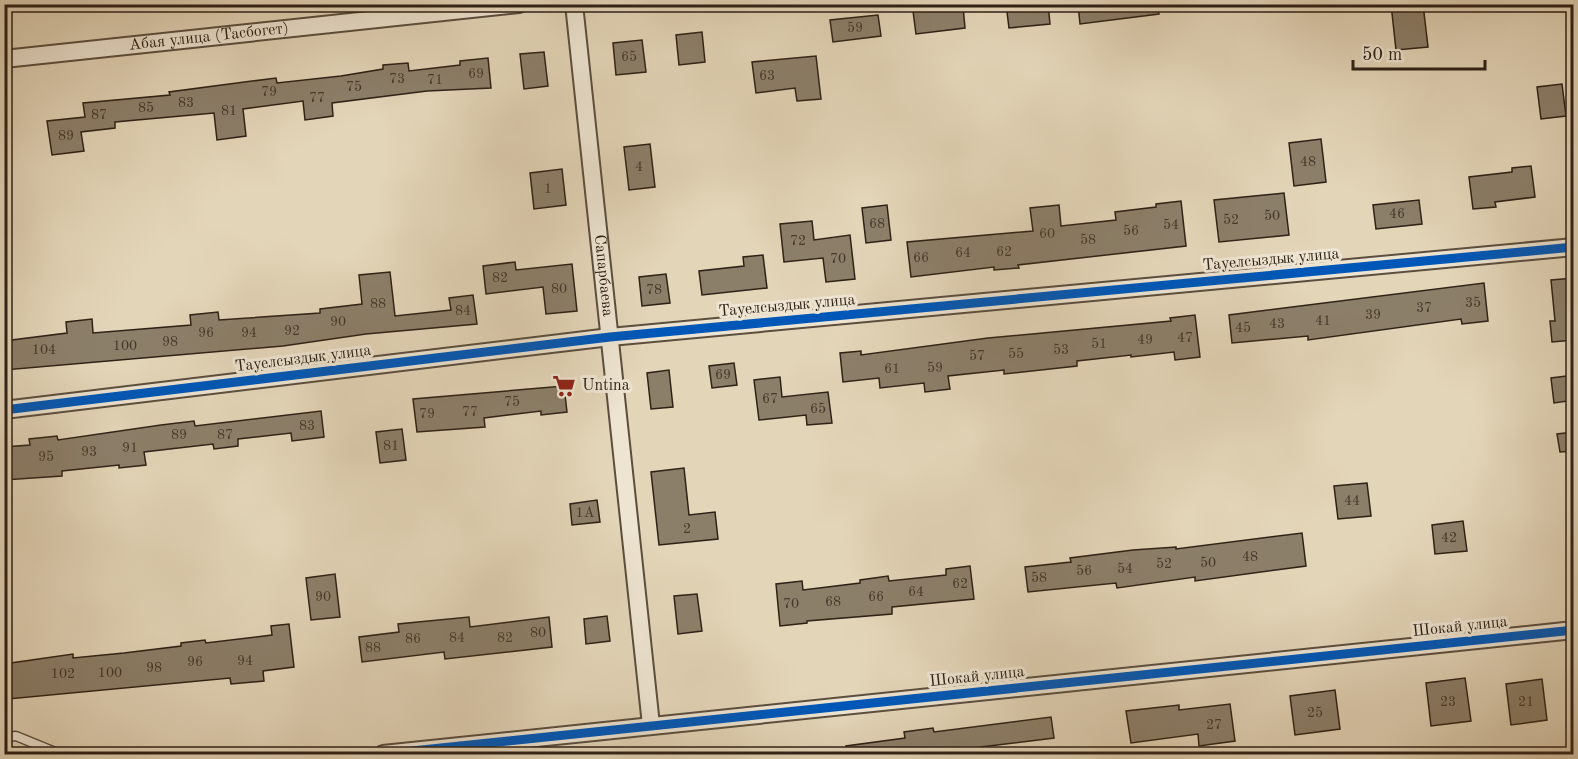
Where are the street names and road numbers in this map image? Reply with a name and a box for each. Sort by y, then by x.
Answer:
street label: Абая улица (Тасбогет) [128,20,290,54]
street label: Сапарбаева [591,234,615,317]
street label: Тауелсыздык улица [1202,246,1340,274]
street label: Тауелсыздык улица [718,292,856,320]
street label: Тауелсыздык улица [234,343,372,375]
street label: Шокай улица [1412,614,1508,640]
street label: Шокай улица [929,664,1025,690]

